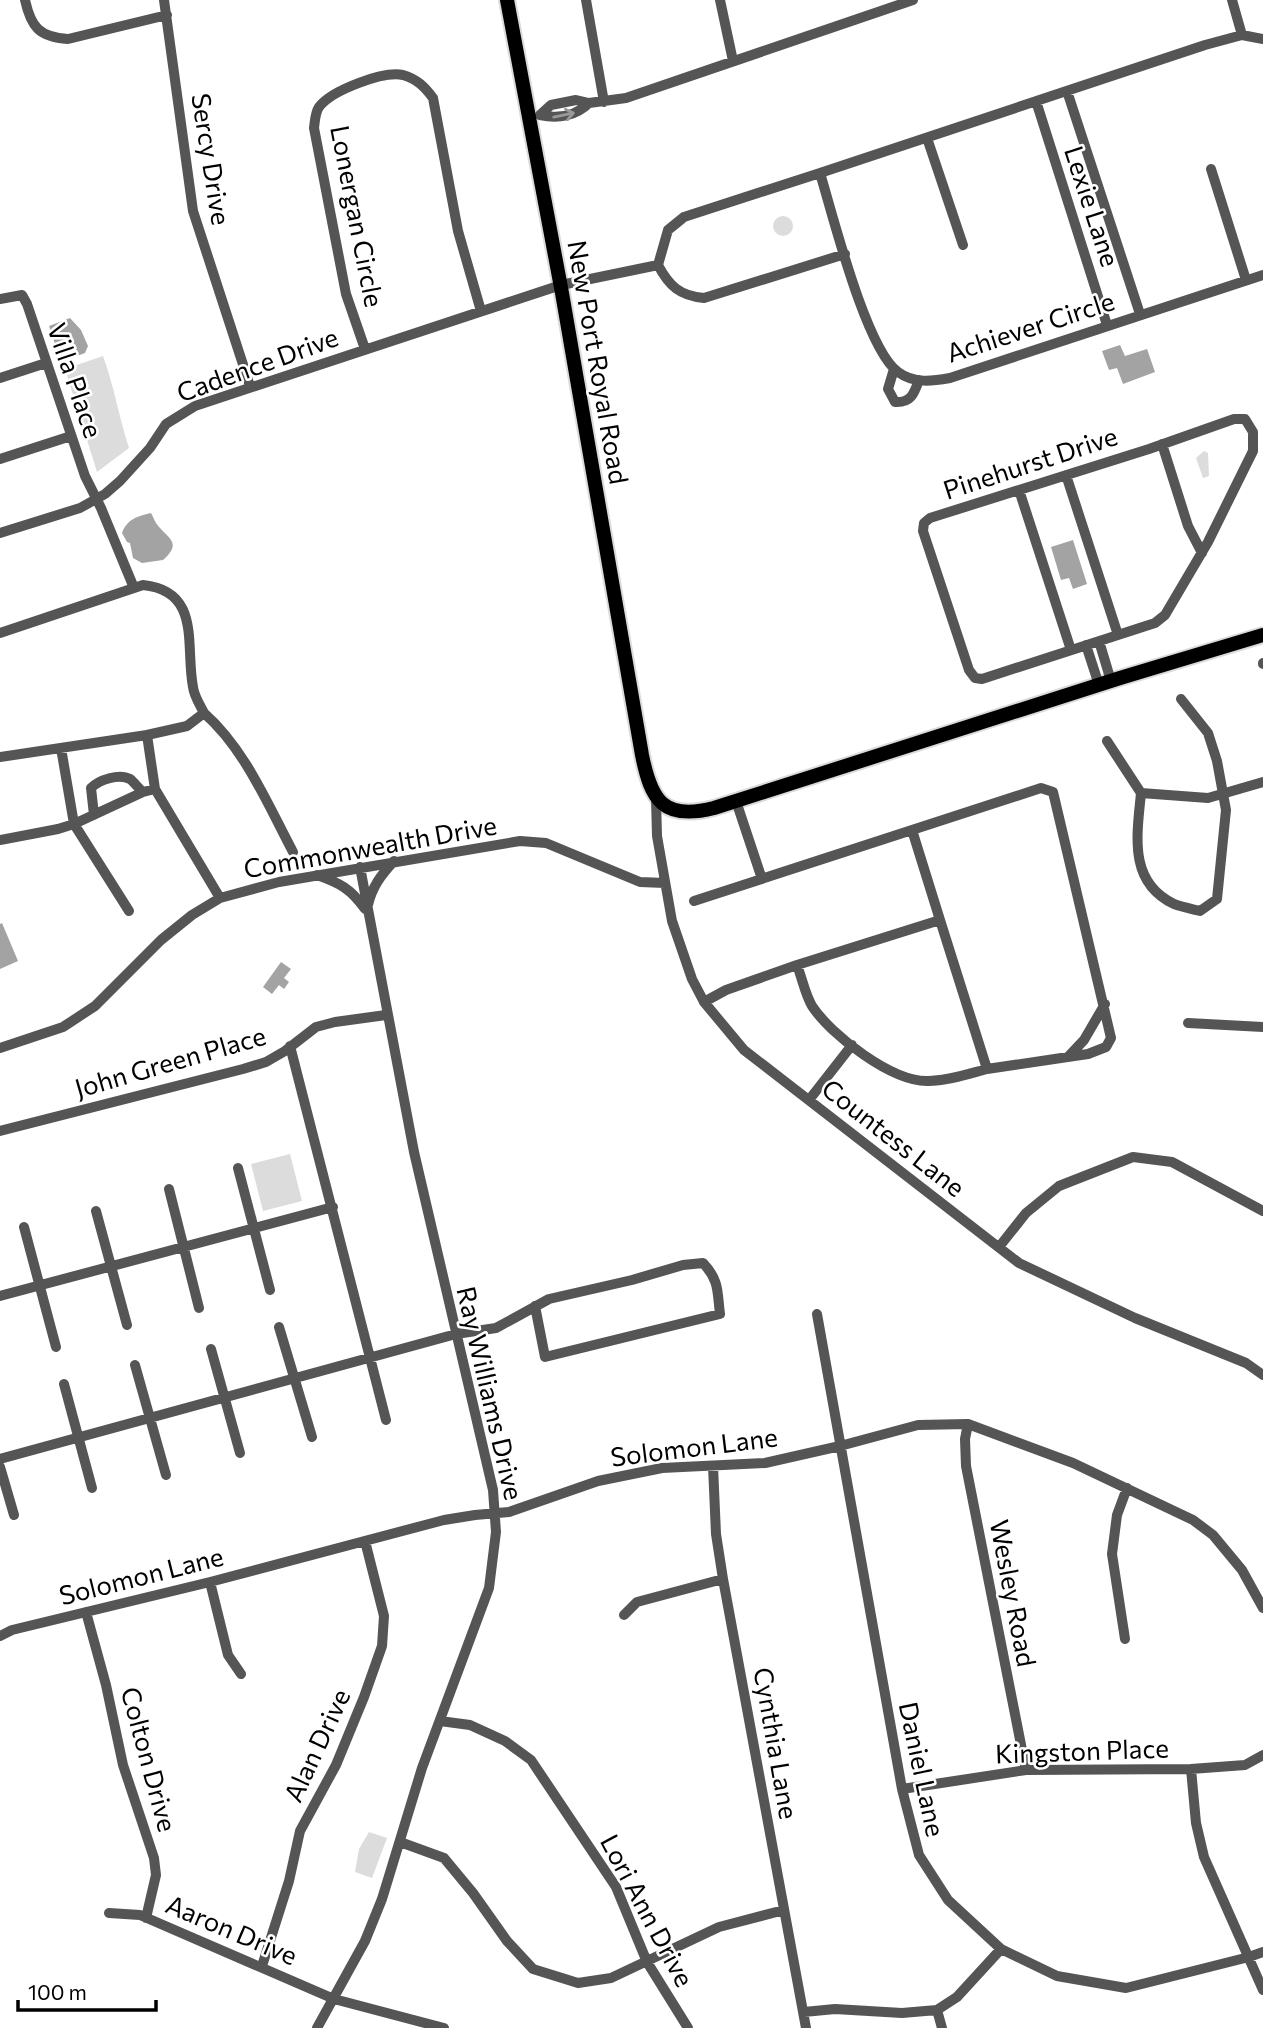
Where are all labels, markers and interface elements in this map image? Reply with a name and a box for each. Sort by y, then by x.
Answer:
street label: Sercy Drive [186,91,238,227]
one-way arrow [552,108,575,122]
street label: Lonergan Circle [325,123,391,309]
street label: Lexie Lane [1059,142,1127,270]
street label: New Port Royal Road [562,238,636,486]
street label: Achiever Circle [942,284,1118,368]
street label: Villa Place [42,319,110,441]
street label: Cadence Drive [172,320,342,408]
street label: Pinehurst Drive [939,419,1121,505]
street label: Commonwealth Drive [241,808,499,884]
street label: John Green Place [71,1019,269,1103]
street label: Countess Lane [816,1072,972,1202]
street label: Ray Williams Drive [451,1283,531,1503]
street label: Solomon Lane [609,1420,779,1472]
street label: Wesley Road [985,1517,1043,1669]
street label: Solomon Lane [56,1540,226,1610]
street label: Cynthia Lane [748,1665,806,1821]
street label: Colton Drive [116,1683,184,1835]
street label: Alan Drive [276,1684,356,1806]
street label: Daniel Lane [894,1699,952,1839]
street label: Kingston Place [995,1731,1169,1769]
street label: Lori Ann Drive [595,1829,701,1991]
street label: Aaron Drive [162,1887,302,1971]
scale bar [18,1968,156,2012]
text: 100 m [28,1979,87,2004]

